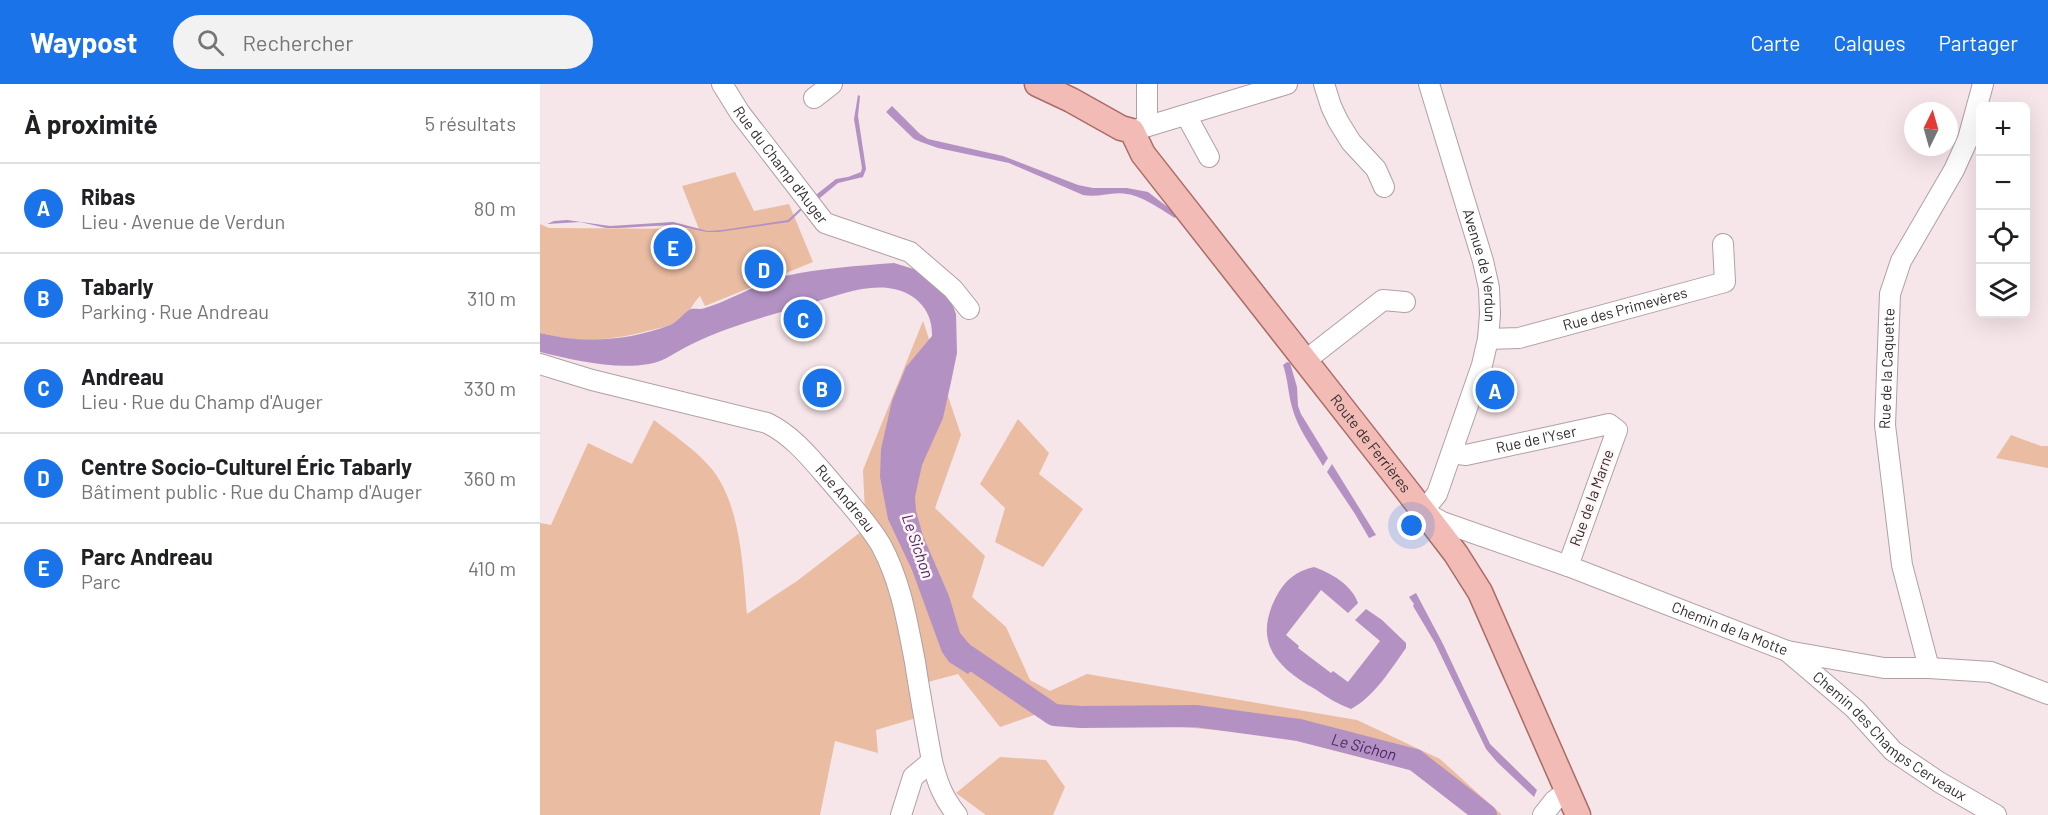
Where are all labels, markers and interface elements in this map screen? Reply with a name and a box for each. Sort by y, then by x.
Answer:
search box [173,15,593,69]
text: Waypost [30,25,137,59]
icon: search [194,26,227,59]
text: Rechercher [242,29,353,55]
text: Carte [1751,30,1800,55]
text: Calques [1833,30,1906,55]
text: Partager [1939,30,2018,55]
street label: Rue du Champ d'Auger [730,102,833,227]
north arrow [1904,102,1958,156]
map controls [1976,102,2030,318]
button: + [1976,102,2030,156]
text: À proximité [24,108,158,139]
text: 5 résultats [425,111,516,135]
button: − [1976,156,2030,210]
text: Ribas [81,183,135,209]
text: A [37,196,50,220]
text: 80 m [474,196,516,220]
street label: Avenue de Verdun [1460,206,1500,323]
text: Lieu · Avenue de Verdun [81,209,285,233]
button: locate [1976,210,2030,264]
pin: E [654,224,692,270]
pin: D [744,246,784,291]
button: layers [1976,264,2030,318]
text: Tabarly [81,273,154,299]
street label: Rue des Primevères [1561,283,1689,334]
text: B [37,286,50,310]
text: 310 m [467,286,516,310]
pin: C [784,296,822,342]
text: Parking · Rue Andreau [81,299,269,323]
street label: Rue de la Caquette [1875,308,1897,429]
text: Andreau [81,363,164,389]
pin: B [802,366,842,410]
pin: A [1476,368,1514,412]
text: C [37,376,50,400]
text: 330 m [464,376,516,400]
text: Lieu · Rue du Champ d'Auger [81,389,323,413]
street label: Route de Ferrières [1327,390,1415,496]
street label: Rue de l'Yser [1494,421,1578,456]
street label: Rue de la Marne [1565,447,1617,548]
text: Centre Socio-Culturel Éric Tabarly [81,453,412,479]
street label: Rue Andreau [812,460,879,535]
text: D [37,466,50,490]
text: 360 m [464,466,516,490]
text: Bâtiment public · Rue du Champ d'Auger [81,479,422,503]
water label: Le Sichon [899,511,938,580]
your location [1397,511,1426,540]
text: Parc Andreau [81,543,213,569]
text: E [38,556,49,580]
text: 410 m [468,556,516,580]
text: Parc [81,569,121,593]
street label: Chemin de la Motte [1669,597,1791,659]
street label: Chemin des Champs Cerveaux [1810,667,1970,804]
water label: Le Sichon [1329,729,1399,764]

